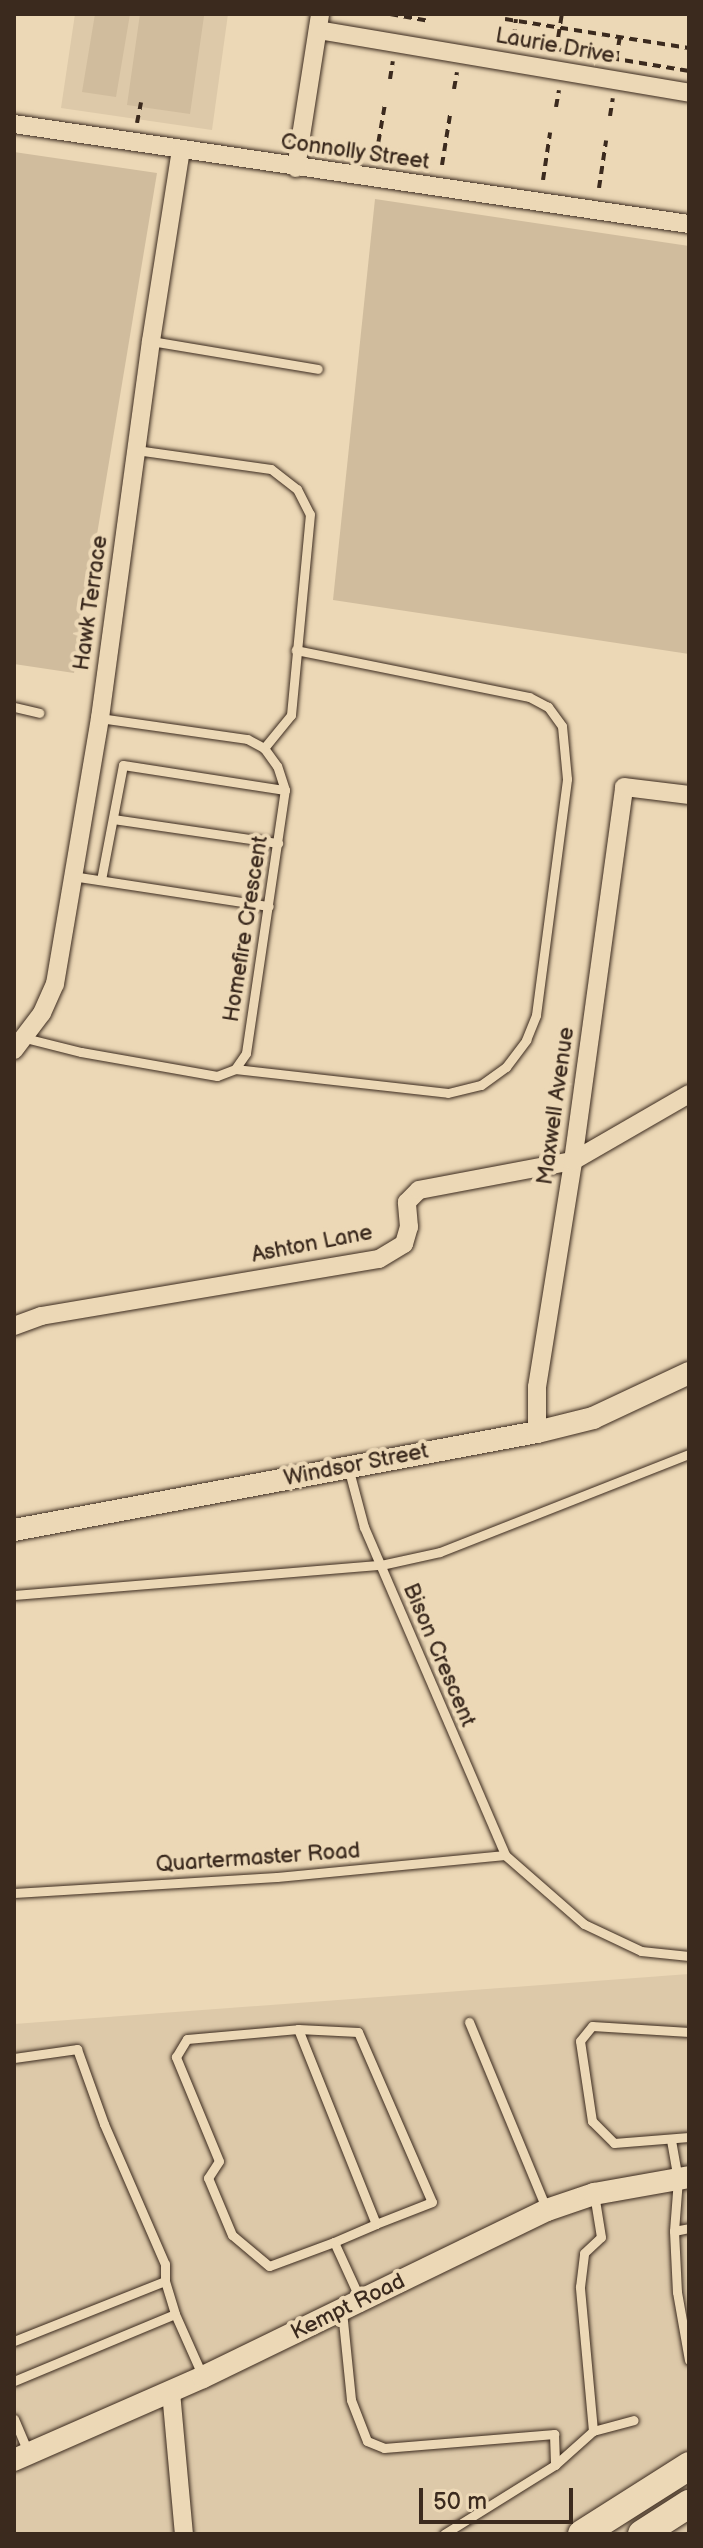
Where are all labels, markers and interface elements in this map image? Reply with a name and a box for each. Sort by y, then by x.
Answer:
street label: Laurie Drive [493,23,617,69]
street label: Connolly Street [278,128,432,176]
street label: Hawk Terrace [68,534,114,672]
street label: Homefire Crescent [218,834,274,1024]
street label: Maxwell Avenue [532,1025,580,1187]
street label: Ashton Lane [249,1219,375,1269]
street label: Windsor Street [281,1438,431,1492]
street label: Bison Crescent [397,1579,481,1731]
street label: Quartermaster Road [155,1838,361,1878]
street label: Kempt Road [287,2268,409,2346]
scale bar [423,2472,577,2522]
text: 50 m [433,2487,487,2516]

